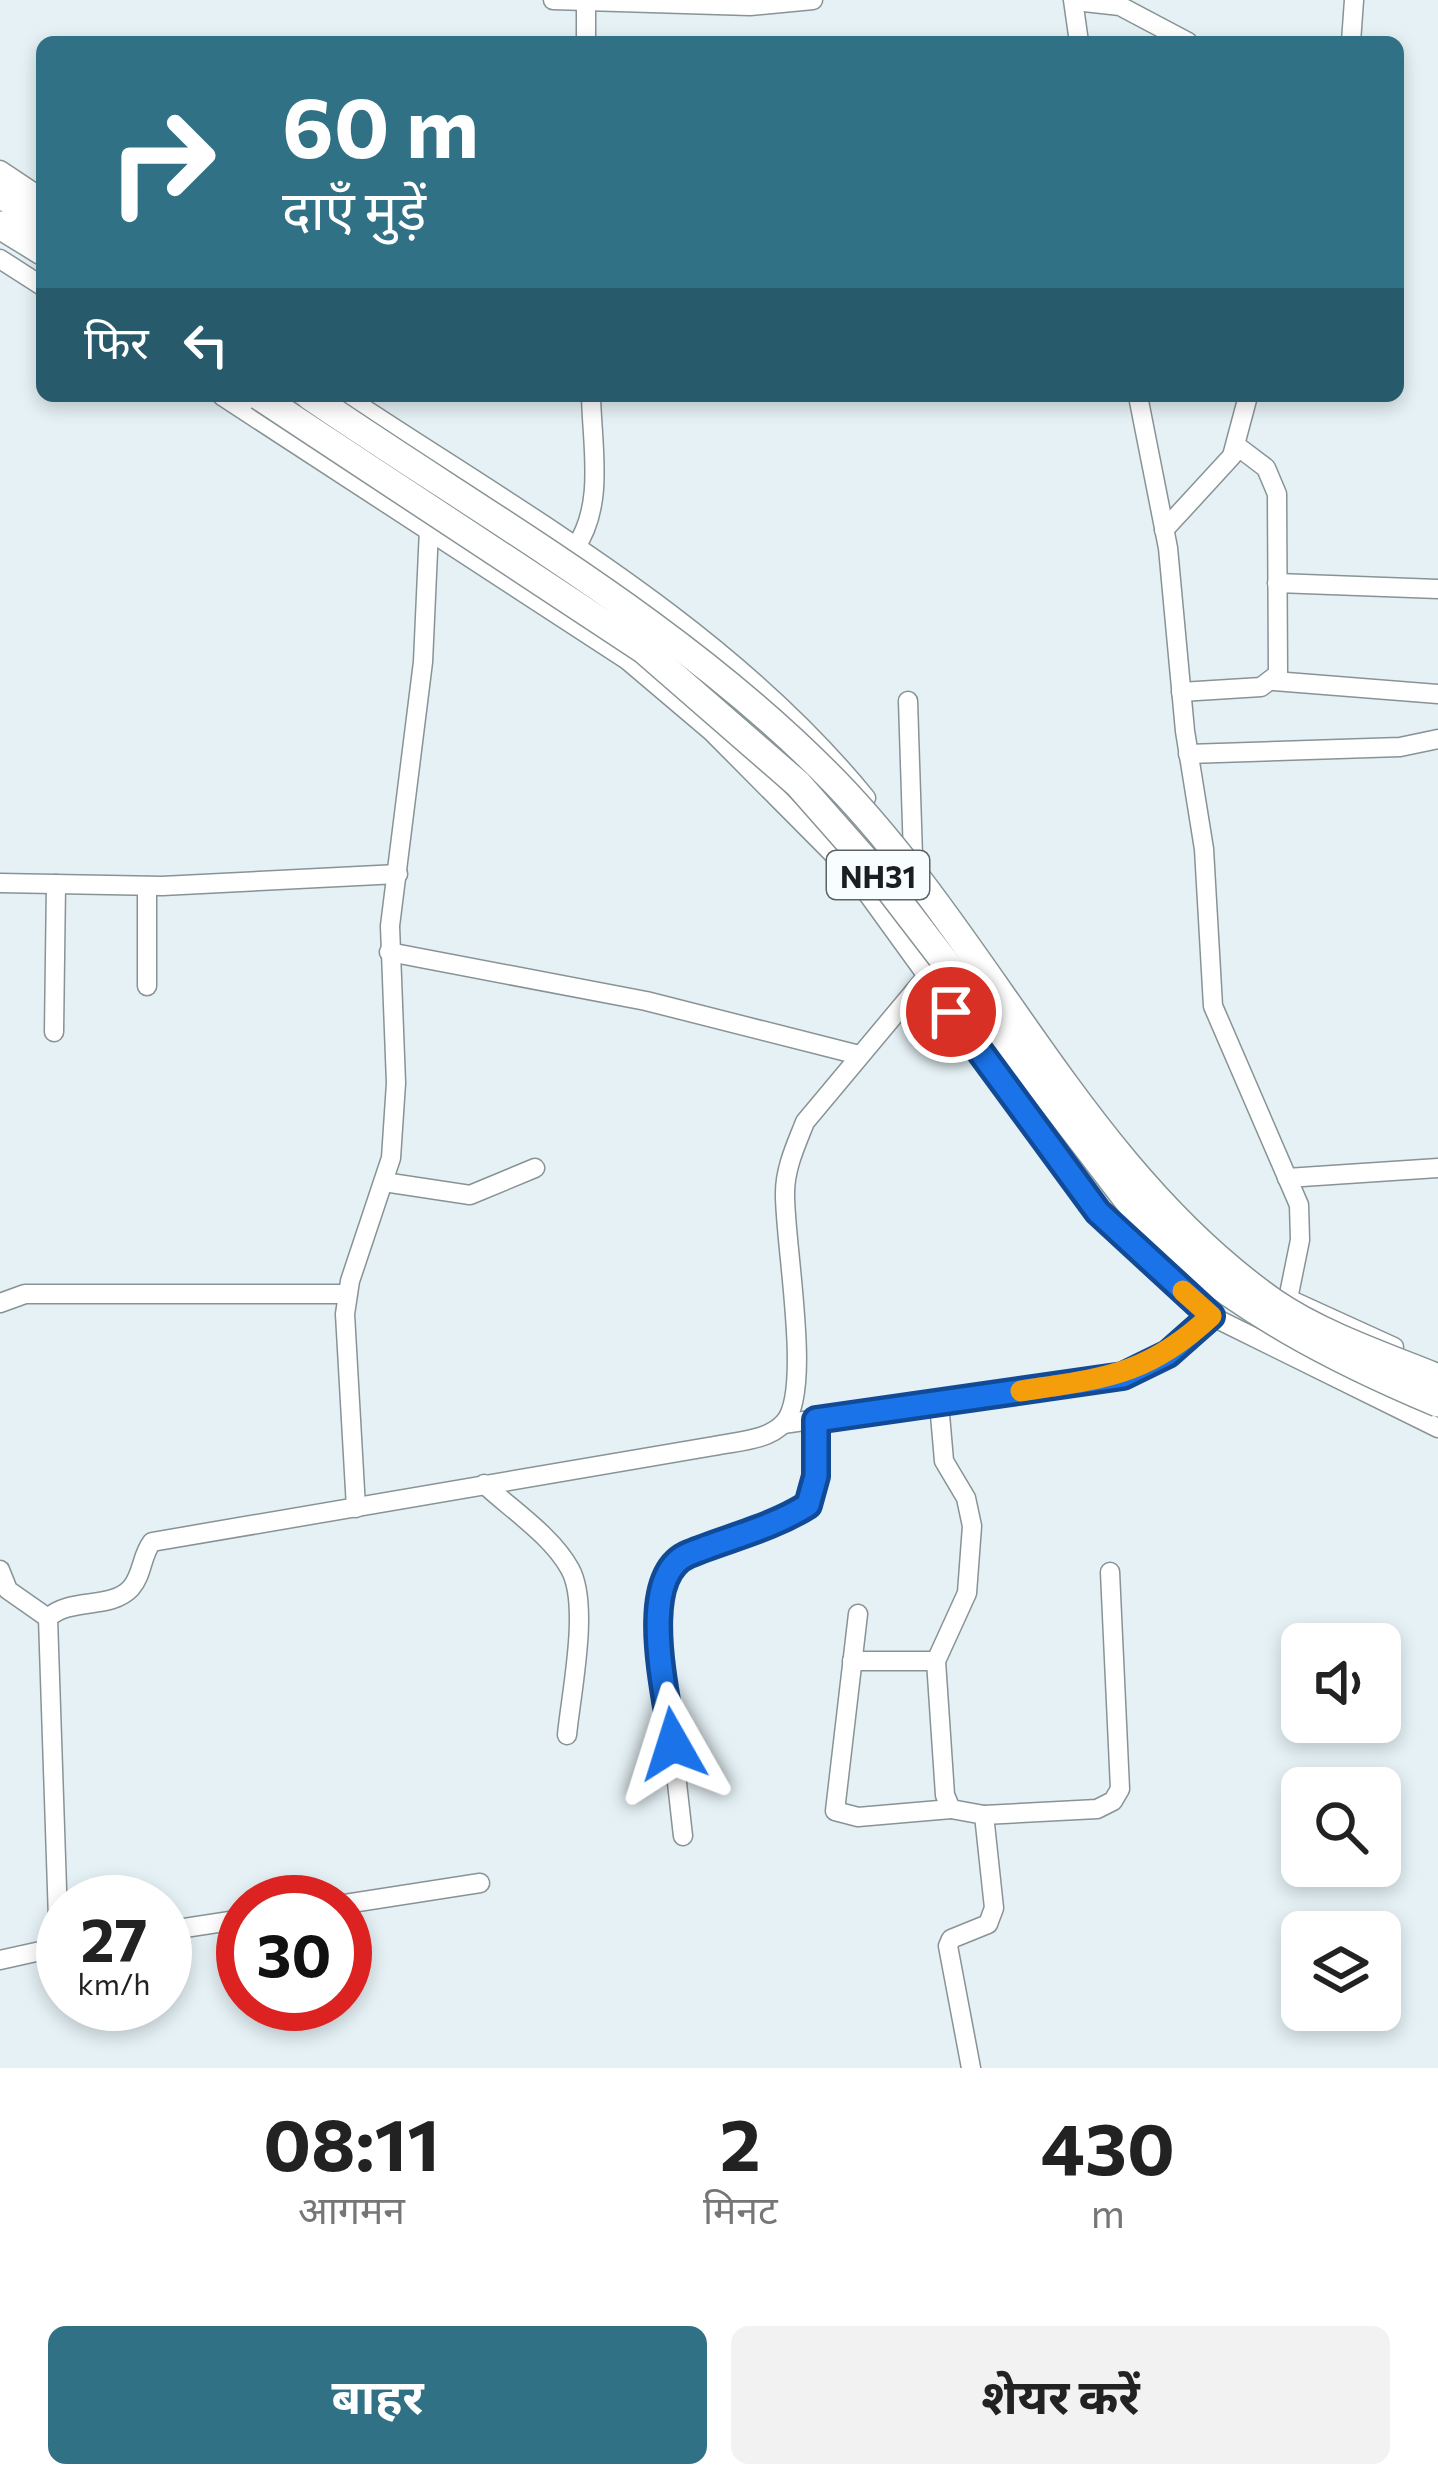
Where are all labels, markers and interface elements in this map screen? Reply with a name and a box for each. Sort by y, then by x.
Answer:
text: 60 m [282,73,479,175]
icon: right [84,84,240,240]
text: दाएँ मुड़ें [282,175,426,241]
icon: left [173,312,239,378]
text: फिर [84,313,149,368]
road number: NH31 [827,851,929,899]
pin [900,961,1002,1063]
icon: arrive [918,979,984,1045]
map controls [1281,1623,1401,2031]
button: sound [1281,1623,1401,1743]
position arrow [610,1681,736,1807]
button: search [1281,1767,1401,1887]
speed limit sign: 30 [216,1875,372,2031]
text: 27 [81,1901,147,1974]
button: layers [1281,1911,1401,2031]
text: km/h [78,1964,150,2001]
text: 08:11 [263,2098,440,2186]
text: 2 [720,2098,761,2186]
text: 430 [1041,2102,1175,2190]
text: आगमन [298,2184,405,2232]
text: मिनट [703,2184,778,2232]
text: m [1091,2188,1125,2236]
button: बाहर [48,2326,707,2464]
button: शेयर करें [731,2326,1390,2464]

